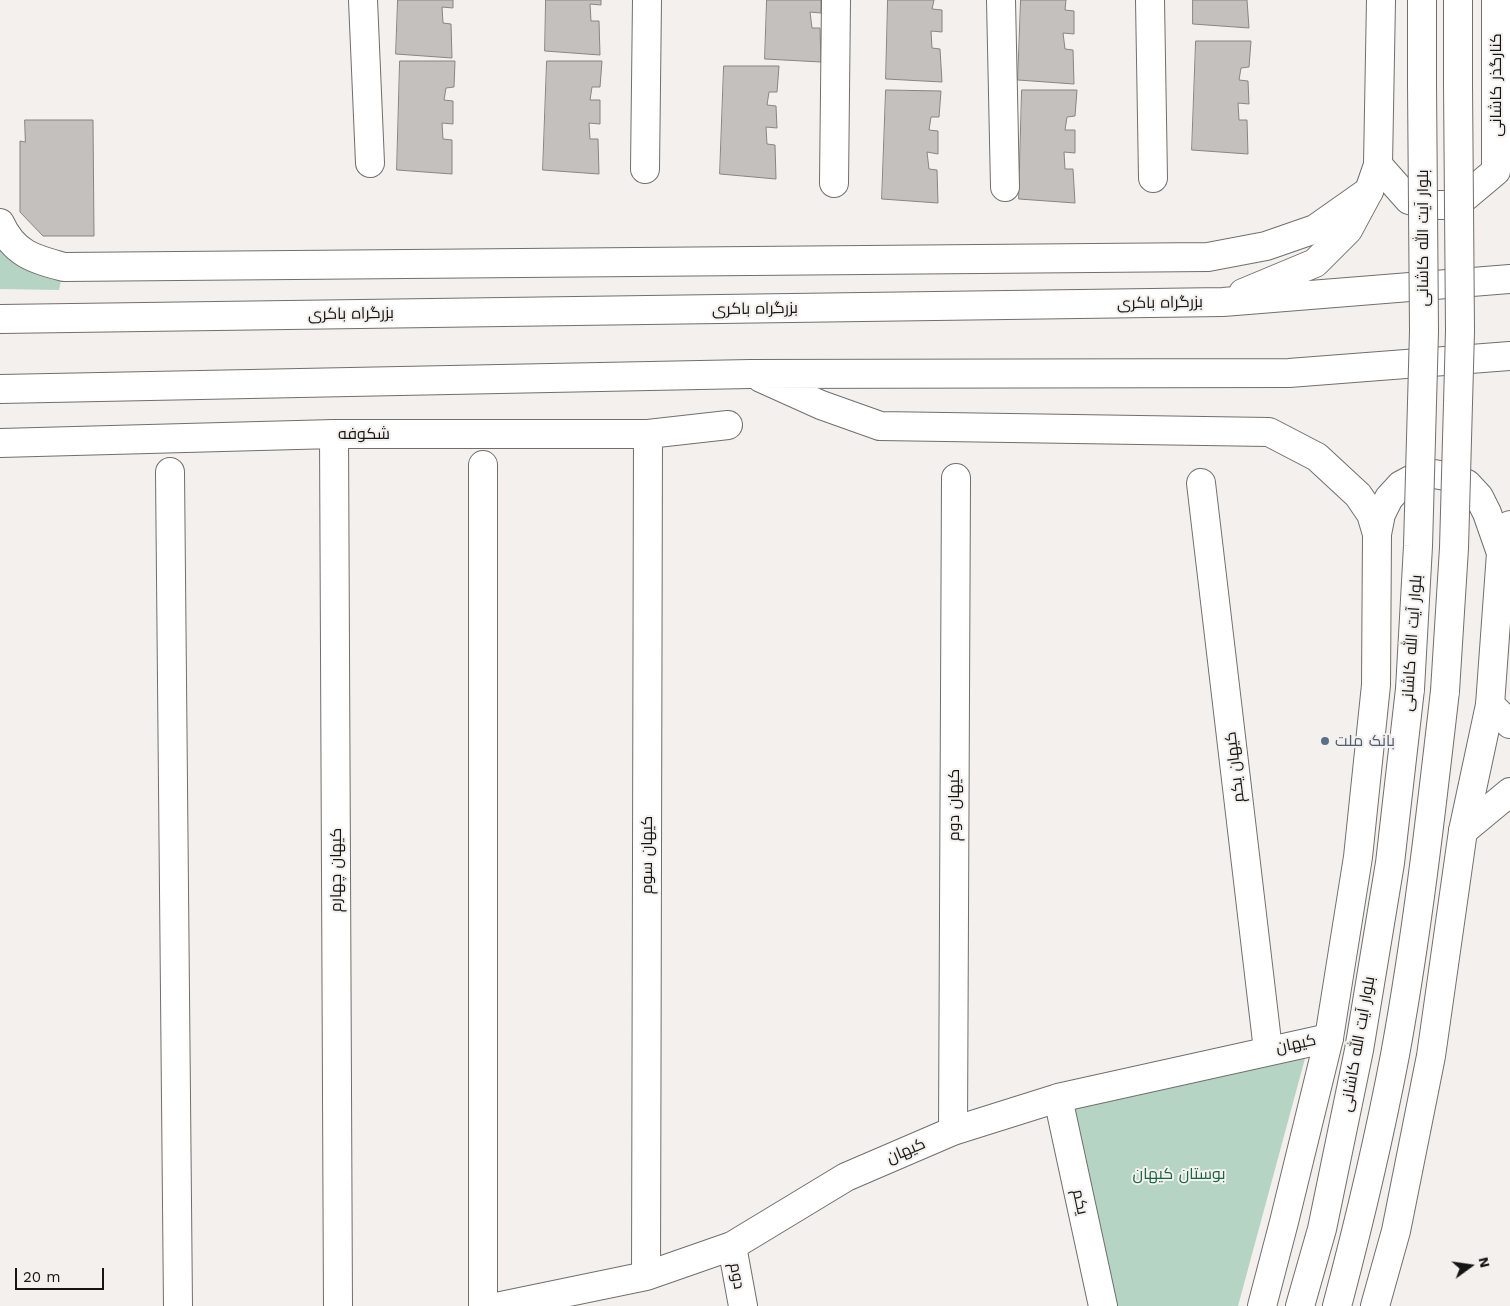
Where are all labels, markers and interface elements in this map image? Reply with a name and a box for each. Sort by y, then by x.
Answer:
street label: کنارگذر کاشانی [1486,33,1506,137]
street label: بلوار آیت الله کاشانی [1413,169,1433,307]
street label: بزرگراه باکری [1117,293,1203,313]
street label: بزرگراه باکری [712,299,798,319]
street label: بزرگراه باکری [308,304,394,324]
street label: شکوفه [338,424,390,444]
street label: بلوار آیت الله کاشانی [1398,574,1426,712]
street label: کیهان یکم [1221,730,1249,804]
place label: بانک ملت [1335,731,1395,751]
marker: بانک ملت [1319,735,1331,747]
street label: کیهان دوم [944,769,964,841]
street label: کیهان سوم [637,816,657,894]
street label: کیهان چهارم [326,828,346,912]
street label: بلوار آیت الله کاشانی [1337,975,1379,1113]
street label: کیهان [1274,1030,1318,1058]
street label: کیهان [884,1134,928,1168]
park label: بوستان کیهان [1133,1164,1225,1184]
street label: یکم [1068,1188,1092,1216]
north arrow [1445,1241,1495,1291]
text: N [1476,1255,1494,1269]
scale bar [18,1258,106,1290]
street label: دوم [725,1261,749,1291]
text: 20 m [23,1268,61,1286]

